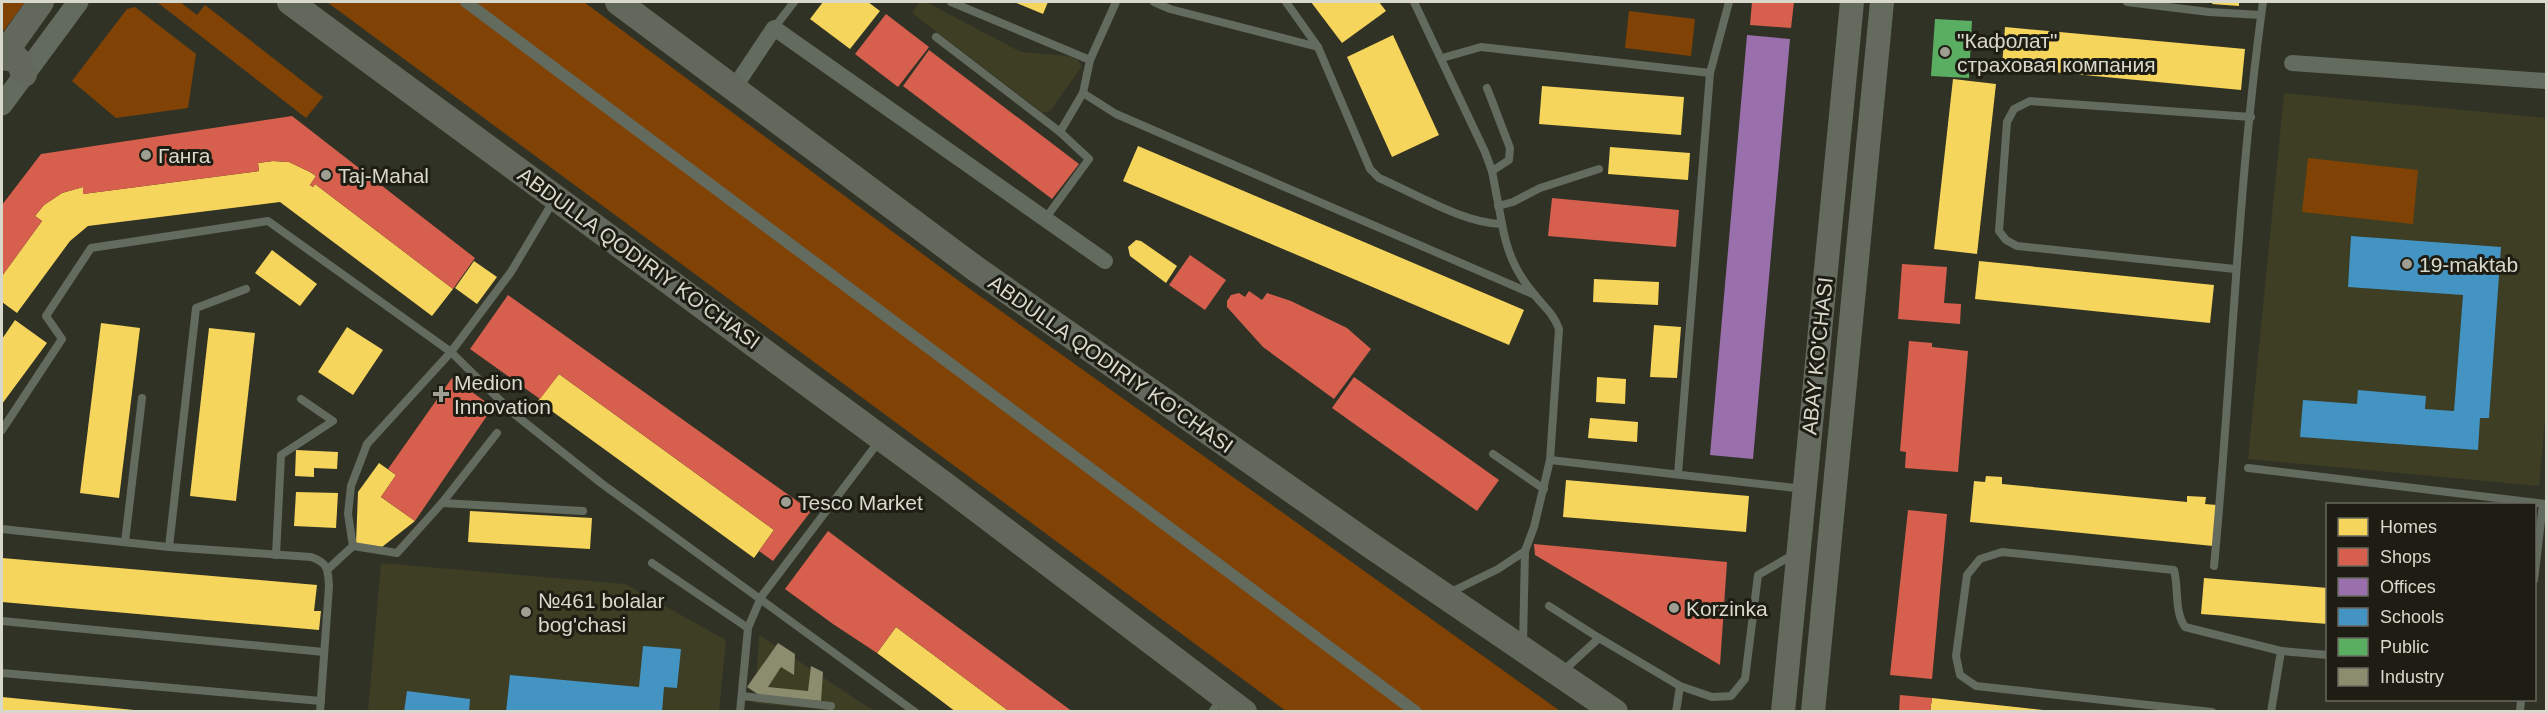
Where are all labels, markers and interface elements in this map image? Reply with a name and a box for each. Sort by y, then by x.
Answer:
place label: "Кафолат" страховая компания [1957,29,2156,76]
marker: "Кафолат" страховая компания [1938,45,1952,59]
place label: Ганга [158,144,211,167]
marker: Ганга [139,148,153,162]
street label: ABDULLA QODIRIY KO'CHASI [514,163,764,353]
place label: Taj-Mahal [338,164,429,187]
marker: Taj-Mahal [319,168,333,182]
place label: 19-maktab [2419,253,2518,276]
marker: 19-maktab [2400,257,2414,271]
street label: ABDULLA QODIRIY KO'CHASI [984,271,1238,457]
street label: ABAY KO'CHASI [1797,276,1837,436]
place label: Medion Innovation [454,371,551,418]
marker: Medion Innovation [432,385,450,403]
place label: Tesco Market [798,491,923,514]
marker: Tesco Market [779,495,793,509]
legend [2326,503,2536,701]
text: Homes [2380,517,2437,537]
text: Shops [2380,547,2431,567]
text: Offices [2380,577,2436,597]
place label: №461 bolalar bog'chasi [538,589,664,636]
place label: Korzinka [1686,597,1768,620]
marker: Korzinka [1667,601,1681,615]
marker: №461 bolalar bog'chasi [519,605,533,619]
text: Schools [2380,607,2444,627]
text: Public [2380,637,2429,657]
text: Industry [2380,667,2444,687]

